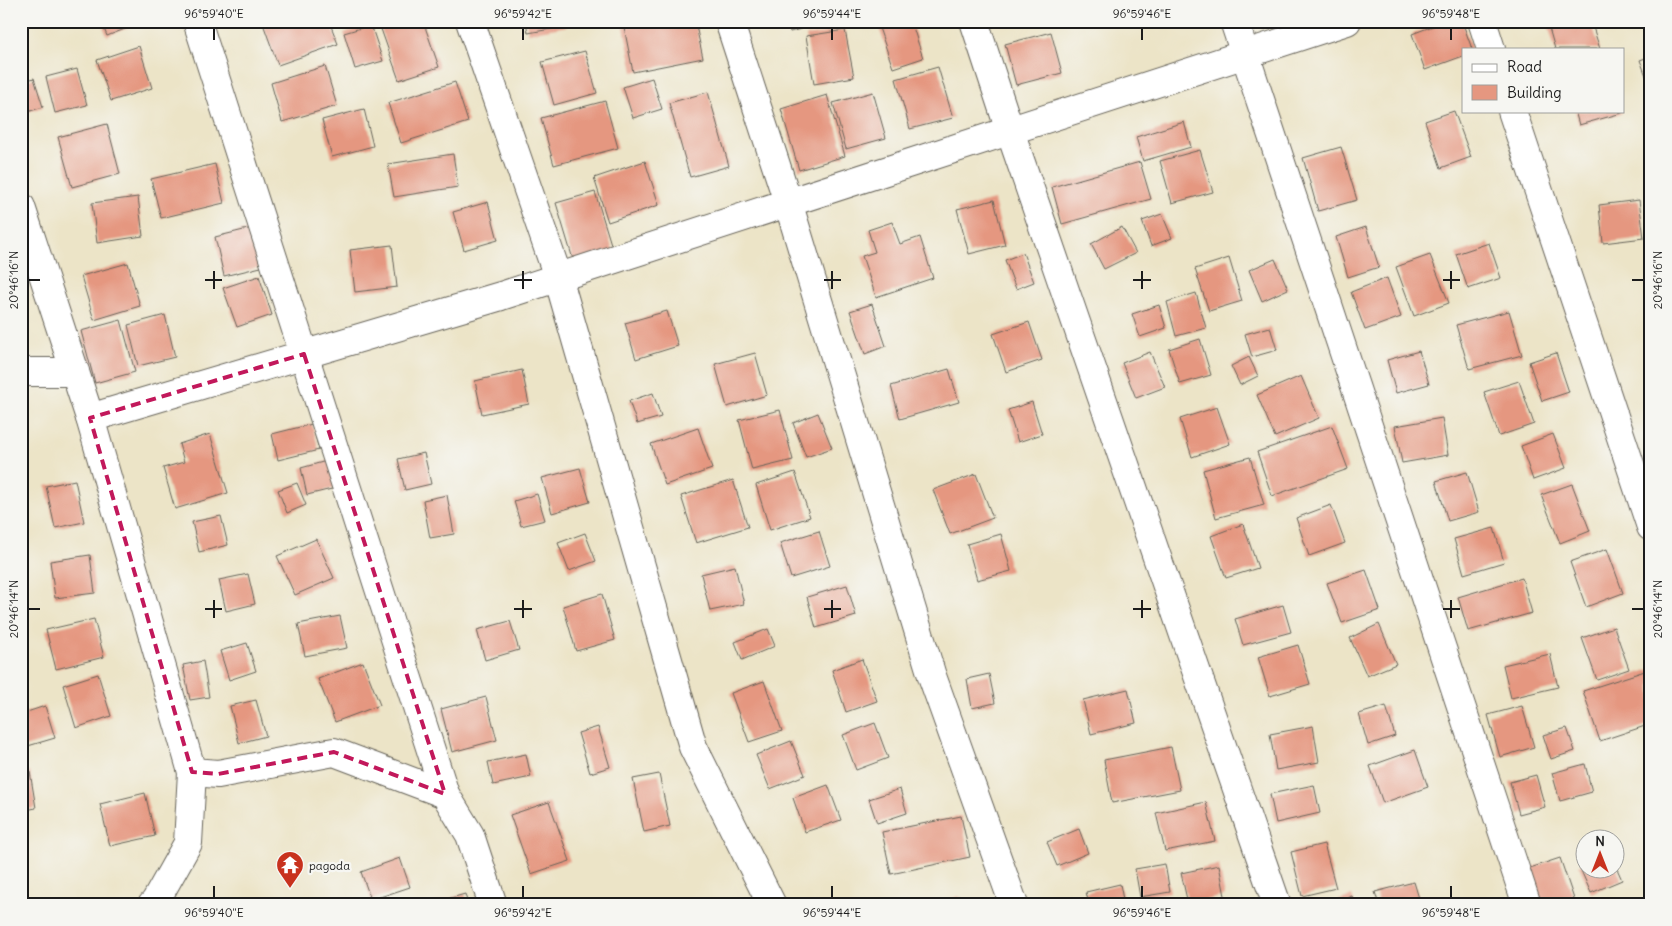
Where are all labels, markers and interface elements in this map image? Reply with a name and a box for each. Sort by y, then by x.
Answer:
text: 96°59'40"E [184,6,244,21]
text: 96°59'42"E [494,6,552,21]
text: 96°59'44"E [803,6,861,21]
text: 96°59'46"E [1113,6,1171,21]
text: 96°59'48"E [1422,6,1480,21]
legend [1462,48,1624,112]
text: Road [1507,57,1542,76]
text: Building [1507,83,1562,102]
text: 20°46'16"N [6,251,21,309]
text: 20°46'16"N [1650,251,1665,309]
text: 20°46'14"N [6,580,21,638]
text: 20°46'14"N [1650,580,1665,638]
north arrow [1574,828,1624,878]
text: N [1595,832,1605,850]
temple icon: pagoda [275,850,305,889]
place label: pagoda [309,858,350,873]
text: 96°59'40"E [184,905,244,920]
text: 96°59'42"E [494,905,552,920]
text: 96°59'44"E [803,905,861,920]
text: 96°59'46"E [1113,905,1171,920]
text: 96°59'48"E [1422,905,1480,920]

